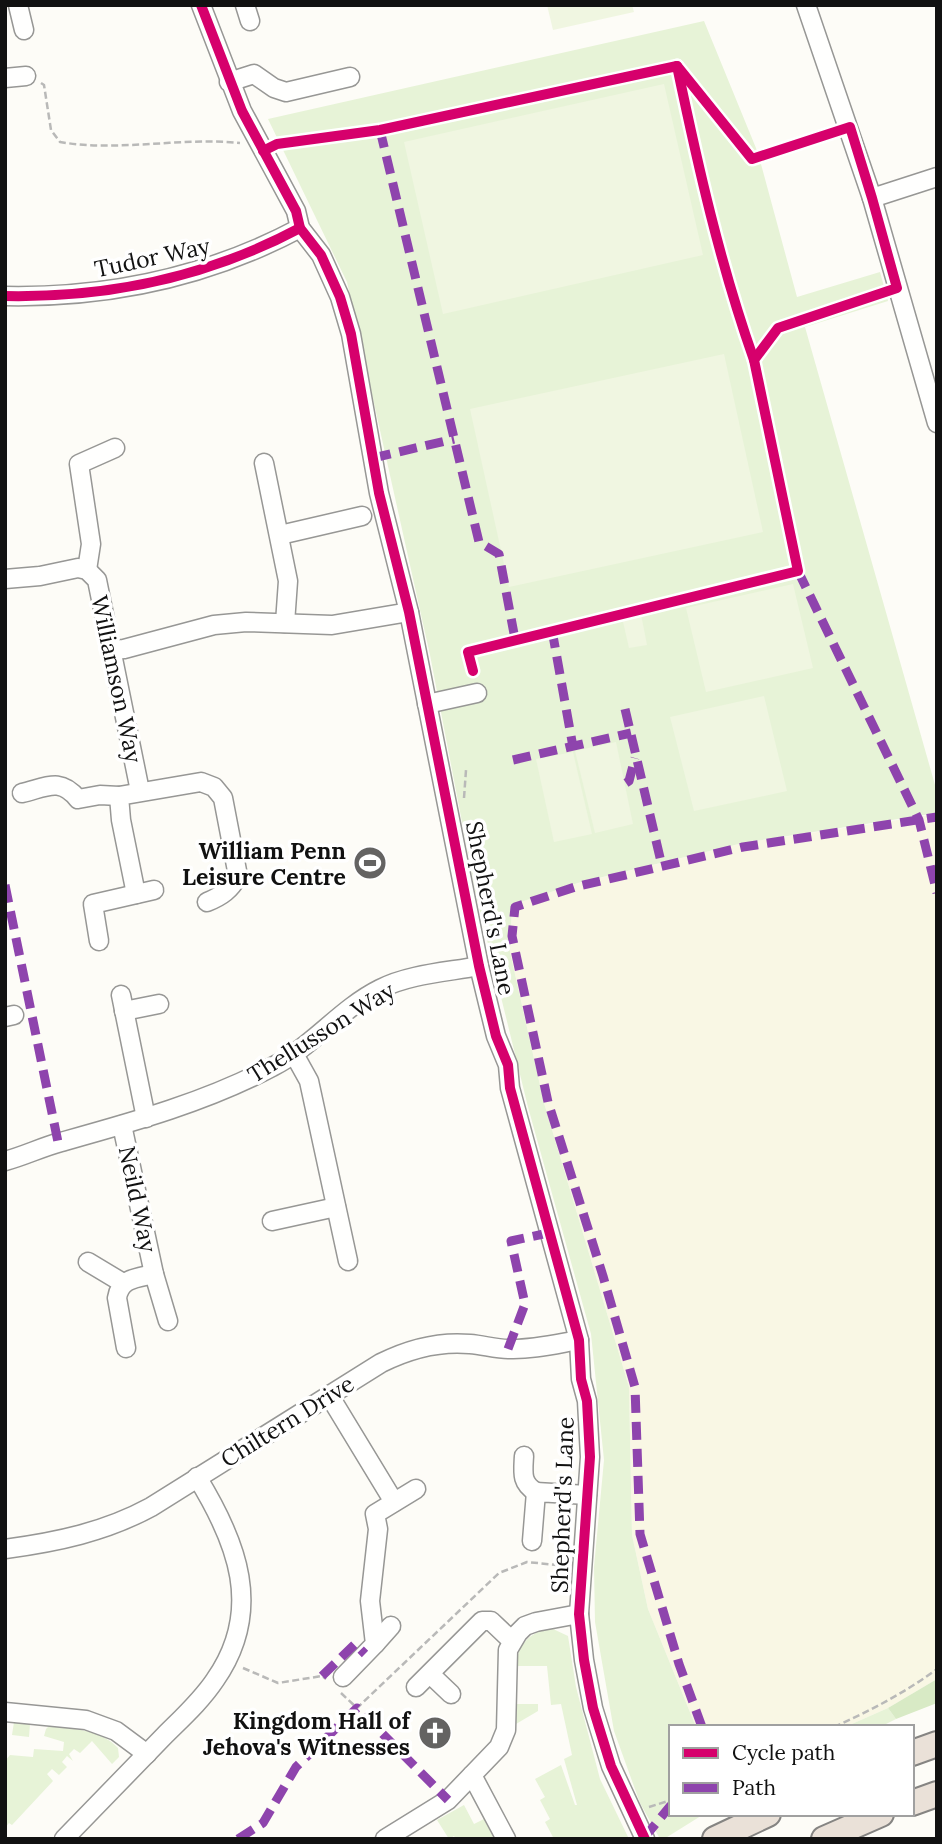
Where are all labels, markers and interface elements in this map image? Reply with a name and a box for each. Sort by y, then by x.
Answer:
street label: Tudor Way [92,230,213,283]
street label: Williamson Way [85,593,149,766]
street label: Shepherd's Lane [460,819,522,997]
place label: William Penn Leisure Centre [182,836,346,891]
sports icon: William Penn Leisure Centre [351,844,389,882]
street label: Thellusson Way [242,975,401,1089]
street label: Neild Way [113,1143,164,1256]
street label: Chiltern Drive [215,1369,359,1473]
street label: Shepherd's Lane [544,1416,580,1594]
place label: Kingdom Hall of Jehova's Witnesses [203,1706,412,1761]
church icon: Kingdom Hall of Jehova's Witnesses [416,1714,454,1752]
legend [669,1725,914,1816]
text: Cycle path [732,1739,835,1766]
text: Path [732,1774,776,1801]

